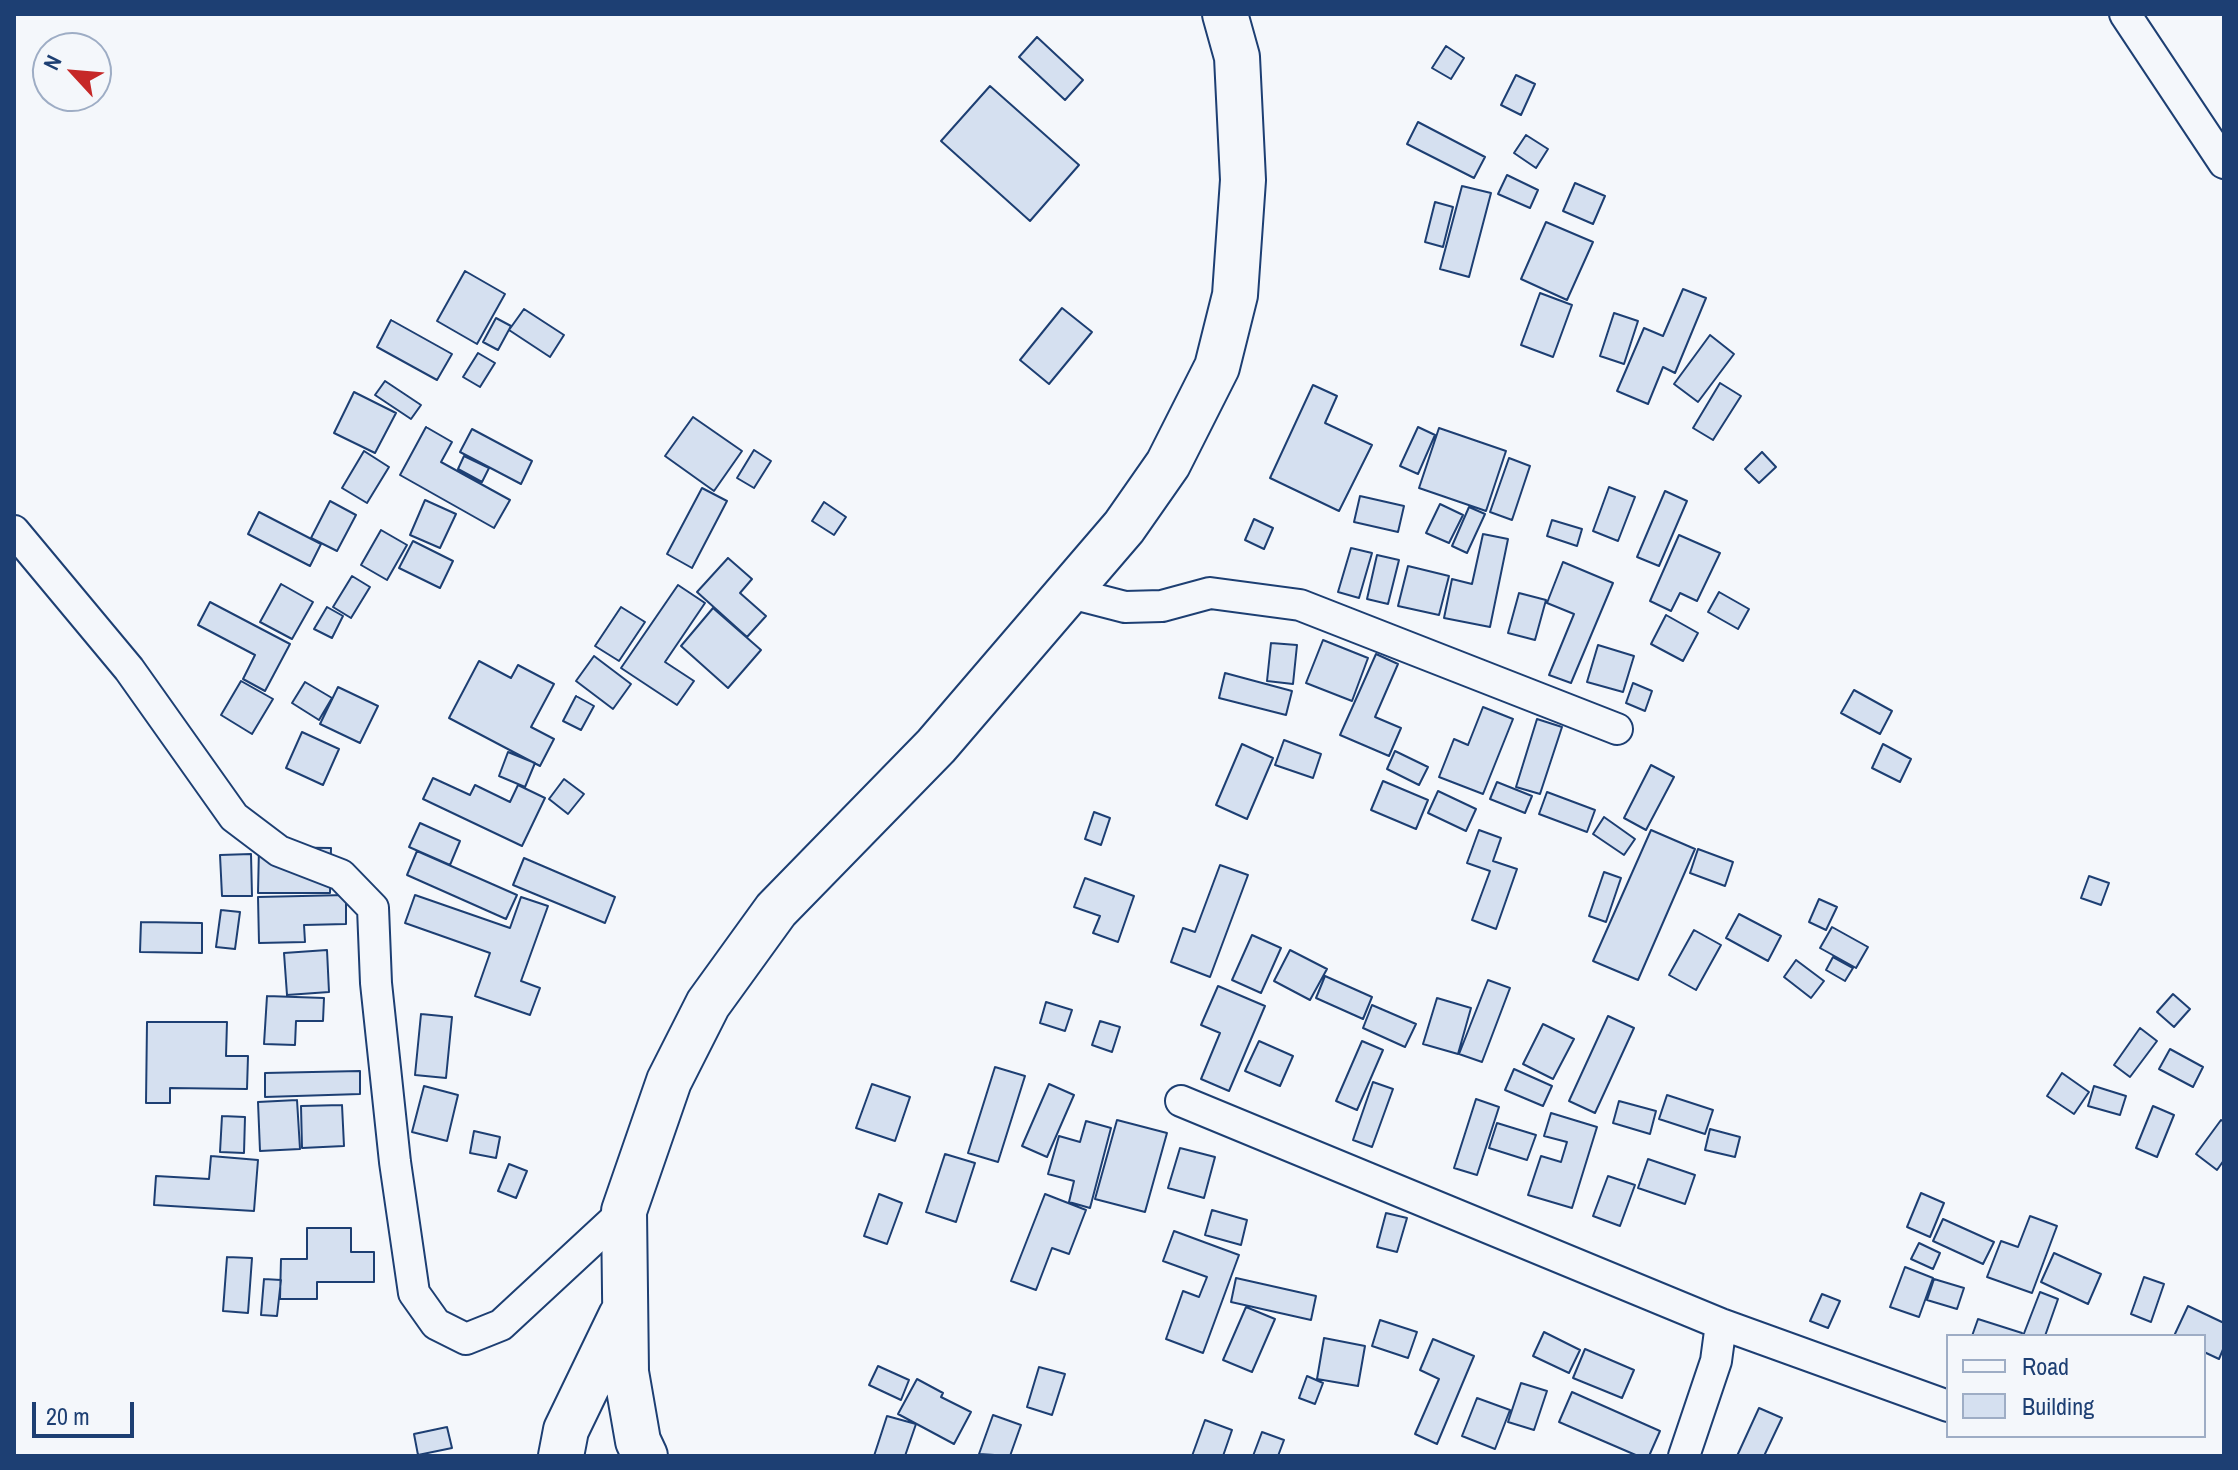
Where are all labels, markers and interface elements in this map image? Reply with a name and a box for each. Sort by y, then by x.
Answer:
north arrow [32,32,112,112]
text: N [36,50,69,75]
legend [1946,1334,2206,1438]
text: Road [2022,1350,2069,1382]
scale bar [36,1386,138,1436]
text: Building [2022,1390,2094,1422]
text: 20 m [46,1400,90,1432]

